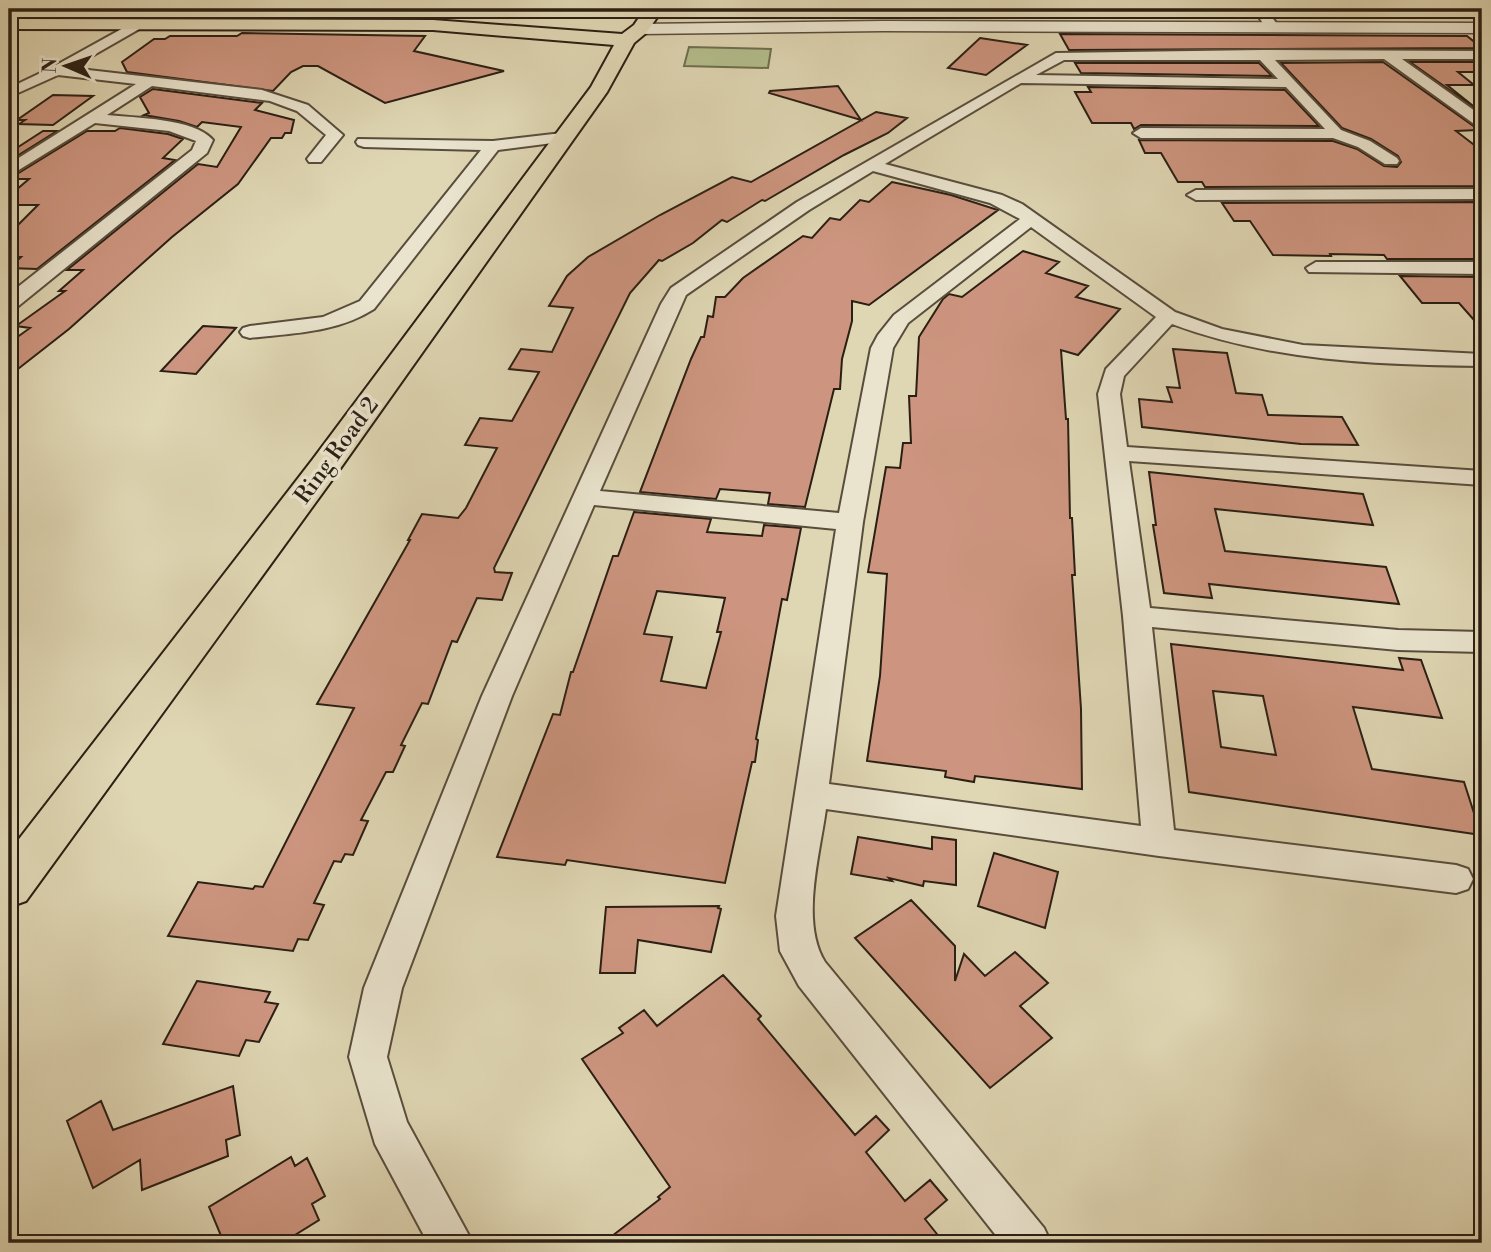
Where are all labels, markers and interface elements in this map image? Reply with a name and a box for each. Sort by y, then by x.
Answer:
north arrow [32,32,102,102]
text: N [38,58,62,73]
street label: Ring Road 2 [289,392,385,509]

